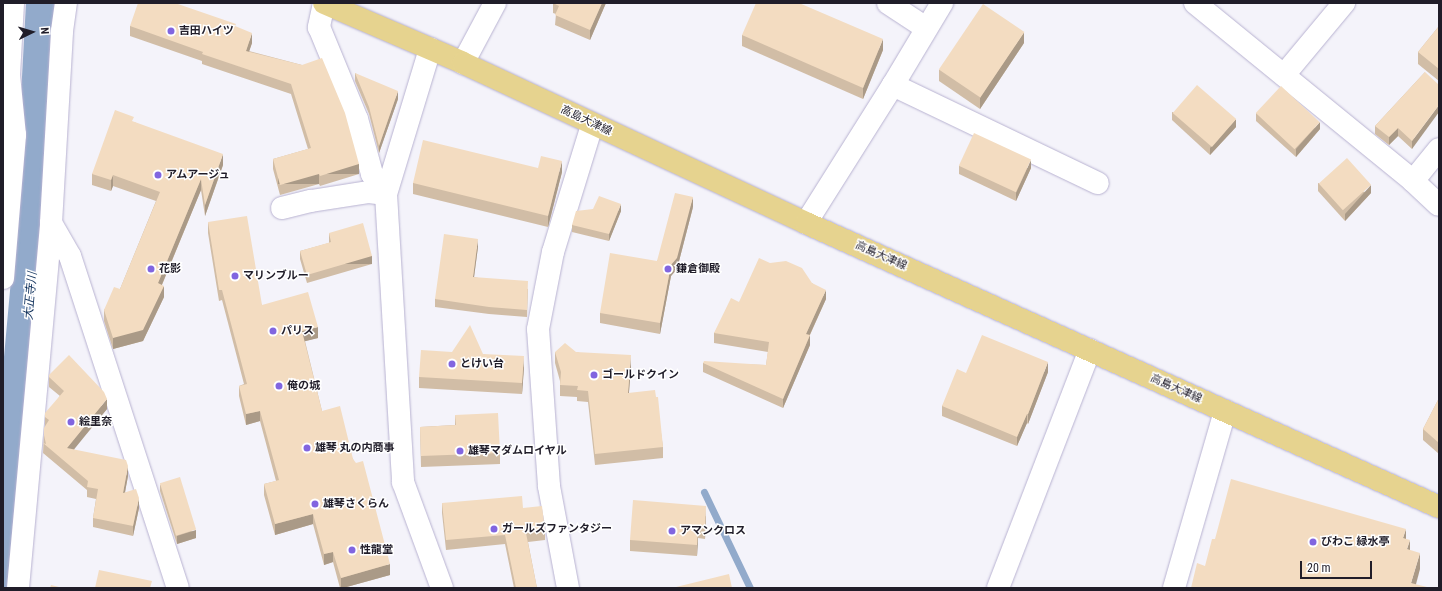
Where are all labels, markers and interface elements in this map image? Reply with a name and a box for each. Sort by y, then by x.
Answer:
north arrow [12,12,52,52]
place label: 吉田ハイツ [179,24,234,38]
marker: 吉田ハイツ [166,26,176,36]
text: N [38,27,51,35]
street label: 高島大津線 [558,103,614,139]
place label: アムアージュ [166,168,231,182]
marker: アムアージュ [153,170,163,180]
street label: 高島大津線 [853,239,909,273]
place label: 花影 [159,262,181,276]
place label: 鎌倉御殿 [676,262,720,276]
marker: 花影 [146,264,156,274]
marker: 鎌倉御殿 [663,264,673,274]
place label: マリンブルー [243,269,309,283]
water label: 大正寺川 [22,271,40,321]
marker: マリンブルー [230,271,240,281]
place label: パリス [281,324,314,338]
marker: パリス [268,326,278,336]
place label: とけい台 [460,357,504,371]
marker: とけい台 [447,359,457,369]
place label: ゴールドクイン [602,368,679,382]
marker: ゴールドクイン [589,370,599,380]
street label: 高島大津線 [1148,372,1204,406]
place label: 俺の城 [287,379,320,393]
marker: 俺の城 [274,381,284,391]
place label: 絵里奈 [79,415,112,429]
marker: 絵里奈 [66,417,76,427]
place label: 雄琴 丸の内商事 [315,441,395,455]
marker: 雄琴 丸の内商事 [302,443,312,453]
place label: 雄琴マダムロイヤル [468,444,567,458]
marker: 雄琴マダムロイヤル [455,446,465,456]
place label: 雄琴さくらん [323,497,389,511]
marker: 雄琴さくらん [310,499,320,509]
place label: ガールズファンタジー [502,522,612,536]
marker: ガールズファンタジー [489,524,499,534]
place label: アマンクロス [680,524,746,538]
marker: アマンクロス [667,526,677,536]
place label: びわこ 緑水亭 [1321,535,1390,549]
marker: びわこ 緑水亭 [1308,537,1318,547]
place label: 性龍堂 [360,543,393,557]
marker: 性龍堂 [347,545,357,555]
scale bar [1302,553,1374,579]
text: 20 m [1307,561,1331,575]

